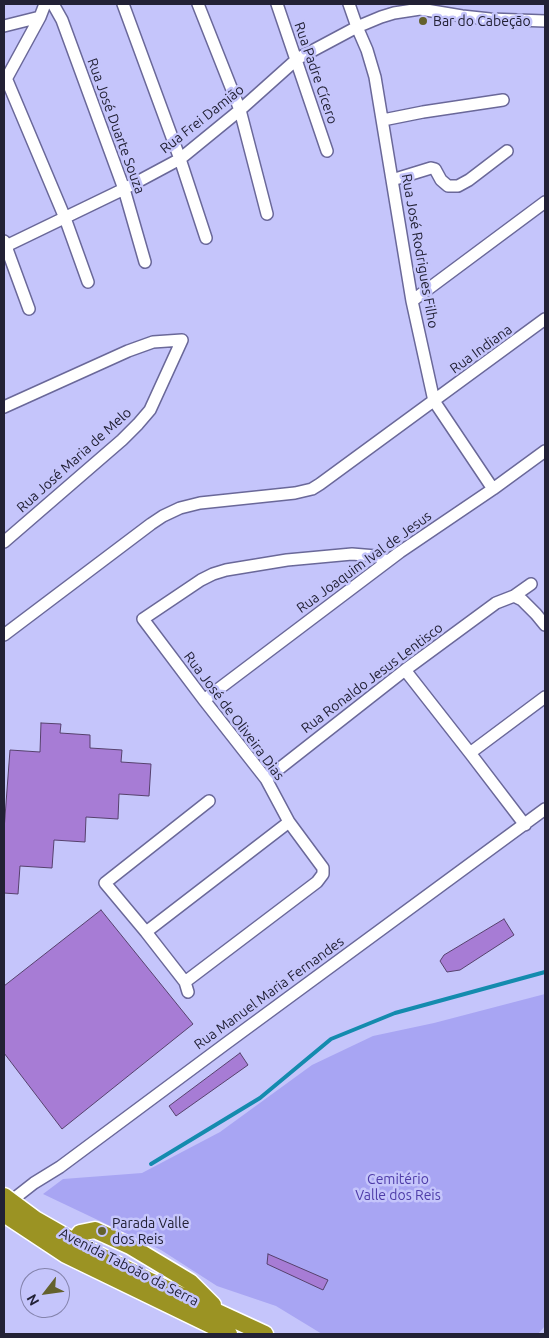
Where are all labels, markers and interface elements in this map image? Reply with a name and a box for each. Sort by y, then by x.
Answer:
place label: Bar do Cabeção [433,13,531,29]
marker: Bar do Cabeção [417,15,429,27]
street label: Rua Padre Cícero [291,20,341,126]
street label: Rua José Duarte Souza [84,56,148,196]
street label: Rua Frei Damião [157,81,247,157]
street label: Rua José Rodrigues Filho [398,172,442,330]
street label: Rua Indiana [447,321,515,377]
street label: Rua José Maria de Melo [13,404,135,516]
street label: Rua Joaquim Ival de Jesus [293,507,435,617]
street label: Rua Ronaldo Jesus Lentisco [298,619,446,737]
street label: Rua José de Oliveira Dias [180,648,288,784]
street label: Rua Manuel Maria Fernandes [191,933,347,1053]
park label: Cemitério Valle dos Reis [355,1171,441,1204]
place label: Parada Valle dos Reis [112,1215,189,1248]
street label: Avenida Taboão da Serra [56,1224,202,1310]
marker: Parada Valle dos Reis [96,1225,108,1237]
north arrow [20,1268,70,1318]
text: N [23,1291,42,1309]

